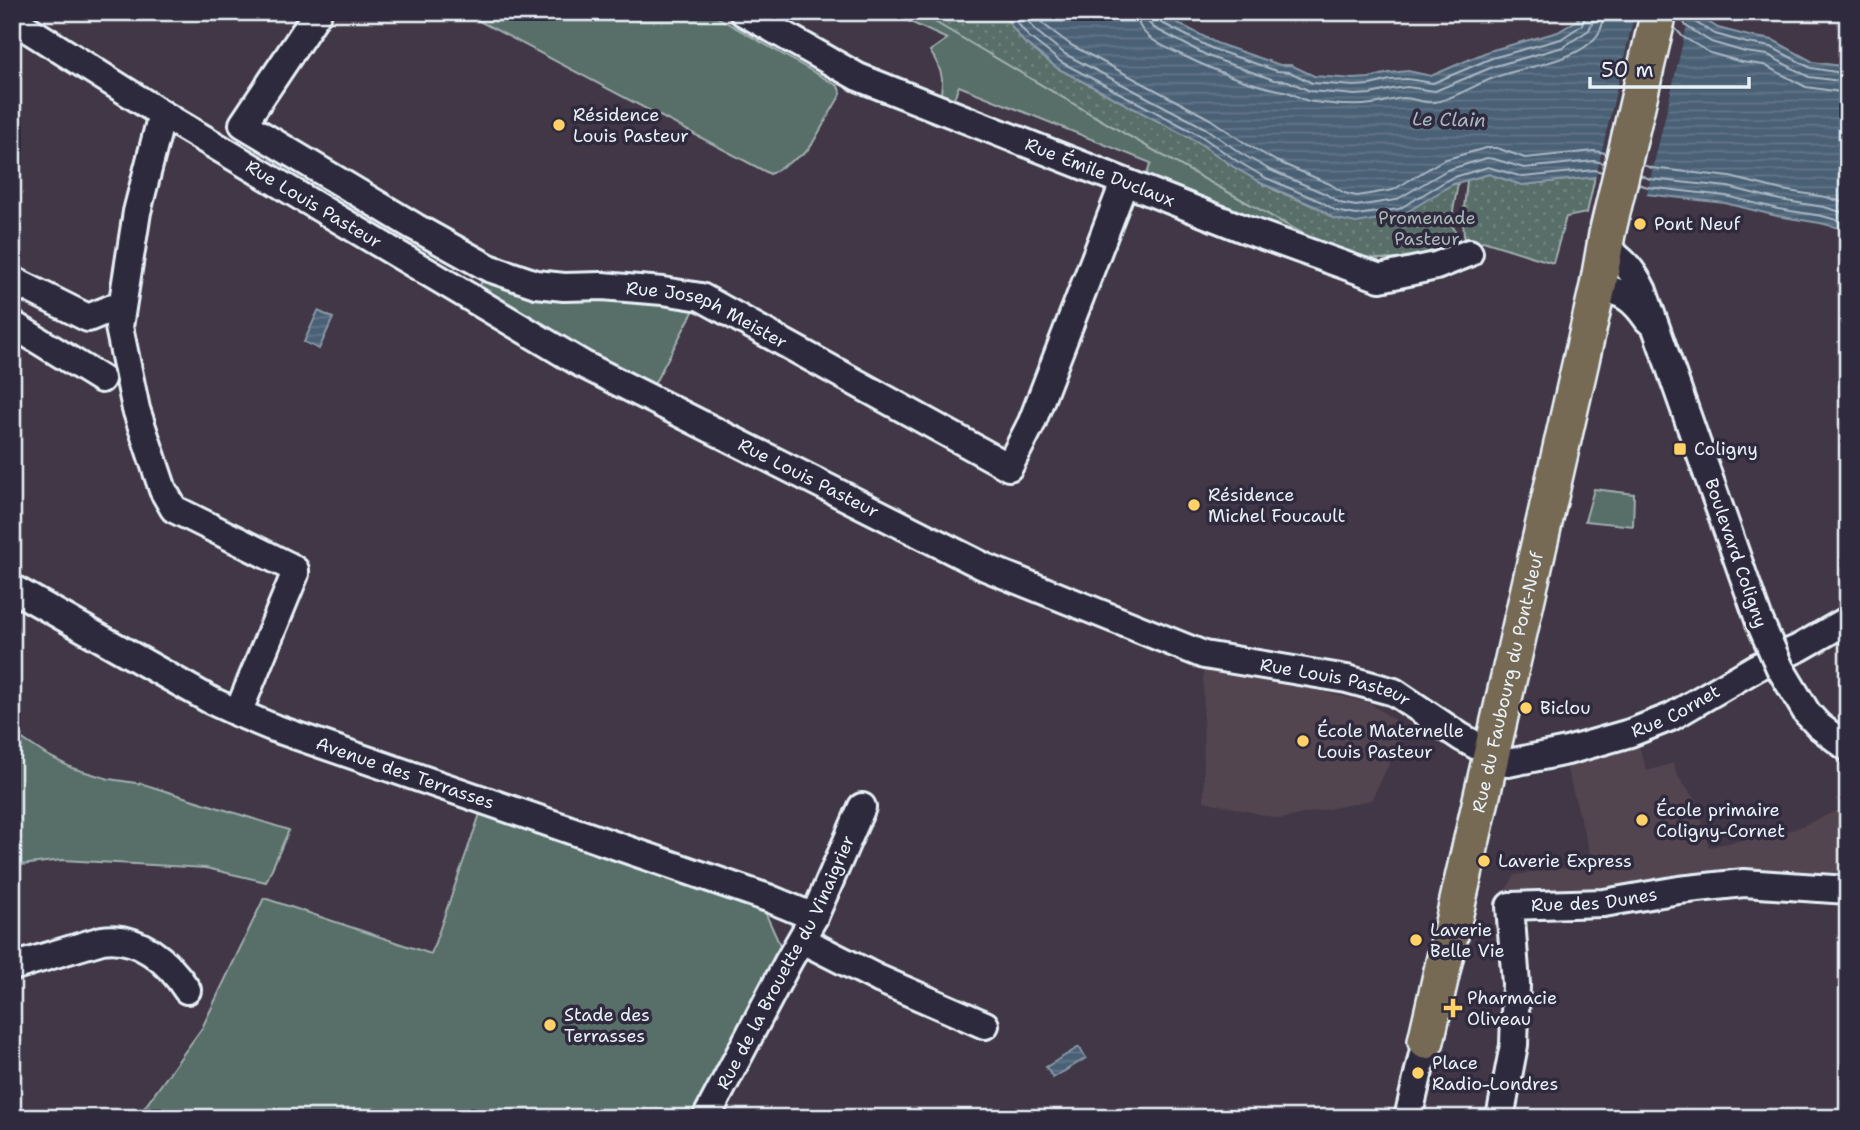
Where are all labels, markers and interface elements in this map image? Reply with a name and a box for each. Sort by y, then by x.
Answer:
scale bar [1590,46,1750,90]
text: 50 m [1601,56,1654,84]
place label: Résidence Louis Pasteur [573,103,689,148]
water label: Le Clain [1412,106,1486,133]
marker: Résidence Louis Pasteur [551,117,567,133]
street label: Rue Émile Duclaux [1022,132,1178,212]
street label: Rue Louis Pasteur [241,154,386,254]
park label: Promenade Pasteur [1378,206,1476,251]
place label: Pont Neuf [1654,212,1741,236]
marker: Pont Neuf [1632,216,1648,232]
street label: Rue Joseph Meister [625,276,792,354]
street label: Rue Louis Pasteur [734,433,883,524]
place label: Coligny [1694,437,1758,461]
marker: Coligny [1672,441,1688,457]
street label: Boulevard Coligny [1699,475,1773,631]
place label: Résidence Michel Foucault [1208,483,1345,528]
marker: Résidence Michel Foucault [1186,497,1202,513]
street label: Rue du Faubourg du Pont-Neuf [1466,549,1549,815]
street label: Rue Louis Pasteur [1258,653,1416,712]
street label: Rue Cornet [1628,679,1725,743]
place label: Biclou [1540,696,1591,720]
marker: Biclou [1518,700,1534,716]
place label: École Maternelle Louis Pasteur [1317,719,1464,764]
street label: Avenue des Terrasses [313,731,498,815]
marker: École Maternelle Louis Pasteur [1295,733,1311,749]
place label: École primaire Coligny-Cornet [1656,798,1785,843]
marker: École primaire Coligny-Cornet [1634,812,1650,828]
street label: Rue de la Brouette du Vinaigrier [711,831,860,1094]
place label: Laverie Express [1498,849,1632,873]
marker: Laverie Express [1476,853,1492,869]
street label: Rue des Dunes [1531,882,1659,917]
place label: Laverie Belle Vie [1430,918,1505,963]
marker: Laverie Belle Vie [1408,932,1424,948]
place label: Pharmacie Oliveau [1467,986,1557,1031]
marker: Pharmacie Oliveau [1445,1000,1461,1016]
place label: Stade des Terrasses [564,1003,650,1048]
marker: Stade des Terrasses [542,1017,558,1033]
place label: Place Radio-Londres [1432,1051,1558,1096]
marker: Place Radio-Londres [1410,1065,1426,1081]

